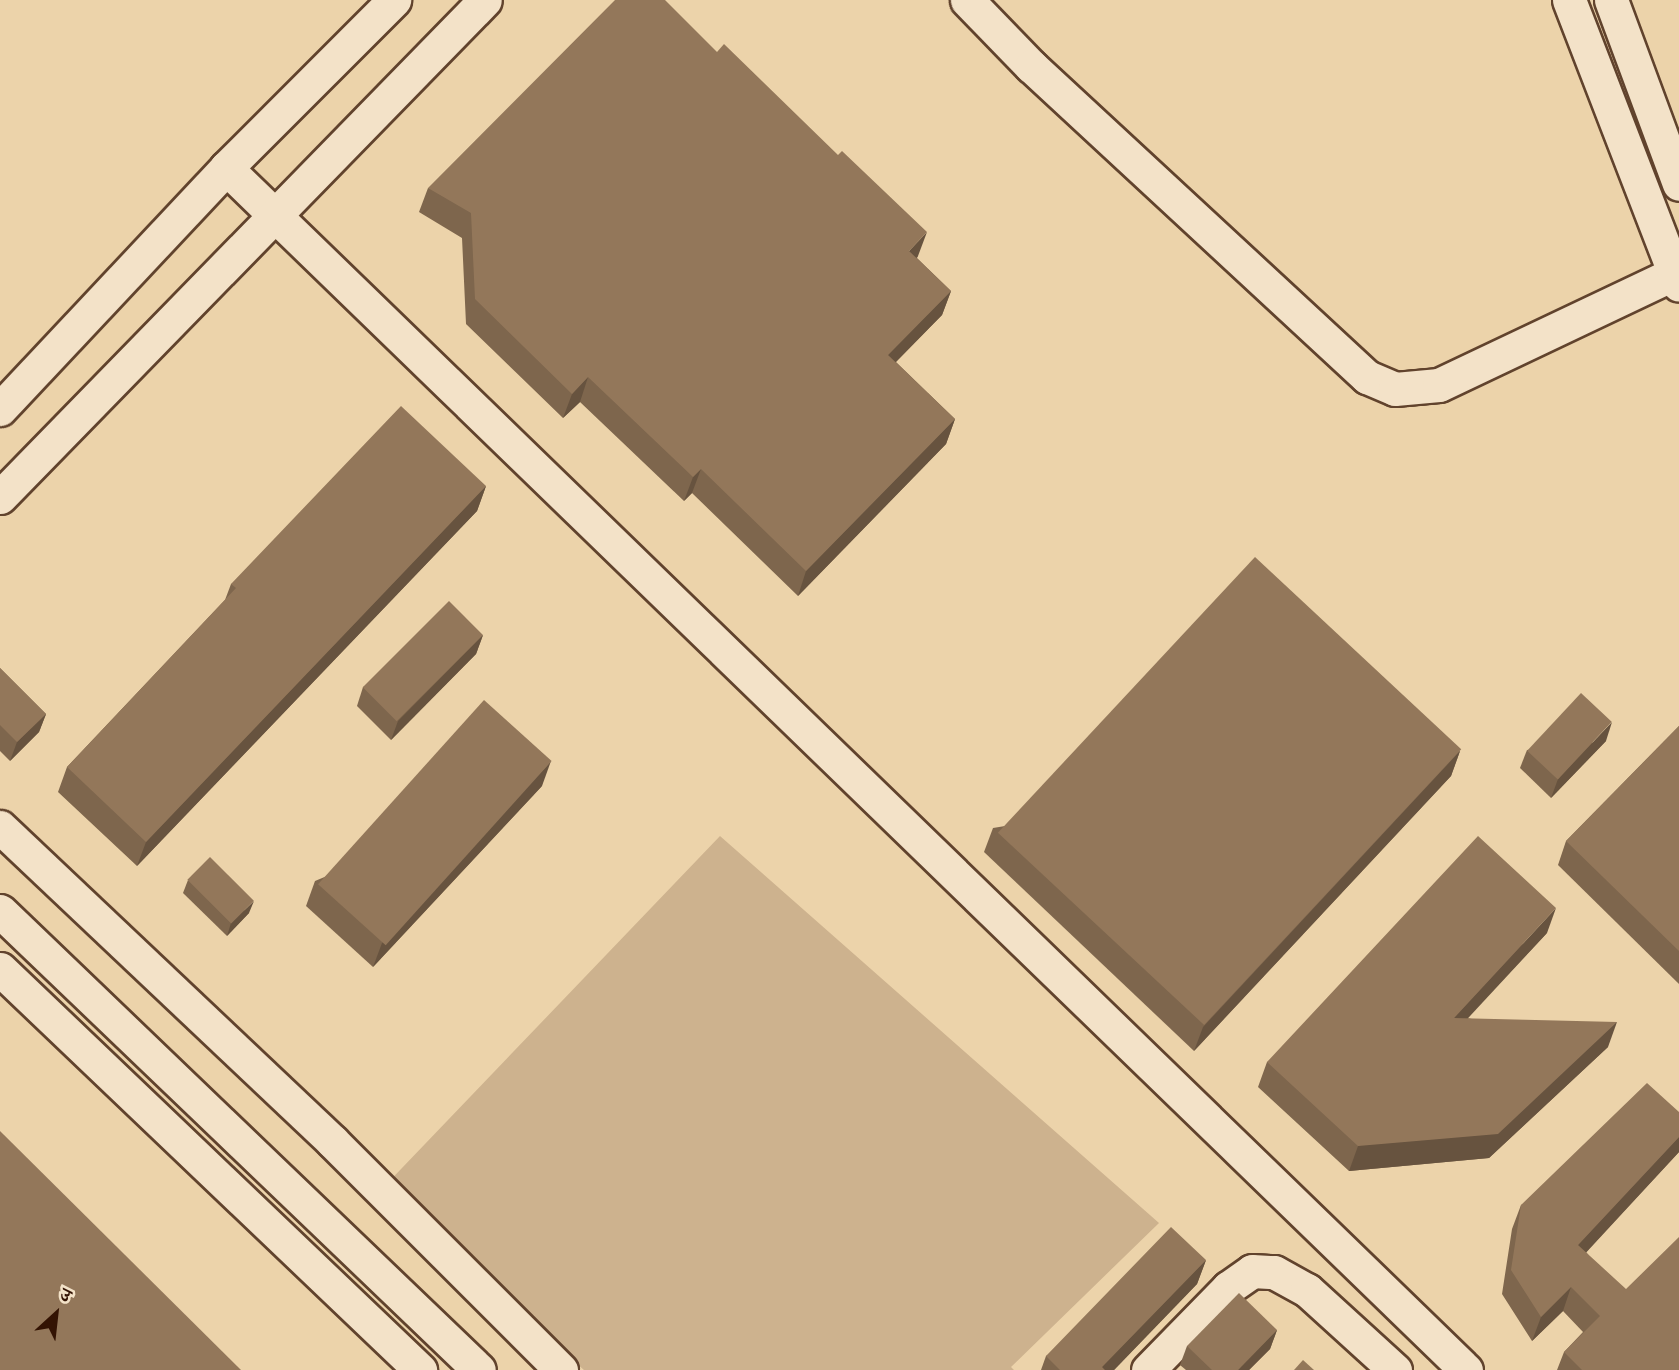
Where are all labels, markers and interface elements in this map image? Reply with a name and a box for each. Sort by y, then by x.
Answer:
north arrow [21,1279,91,1349]
text: उ [56,1283,75,1307]

